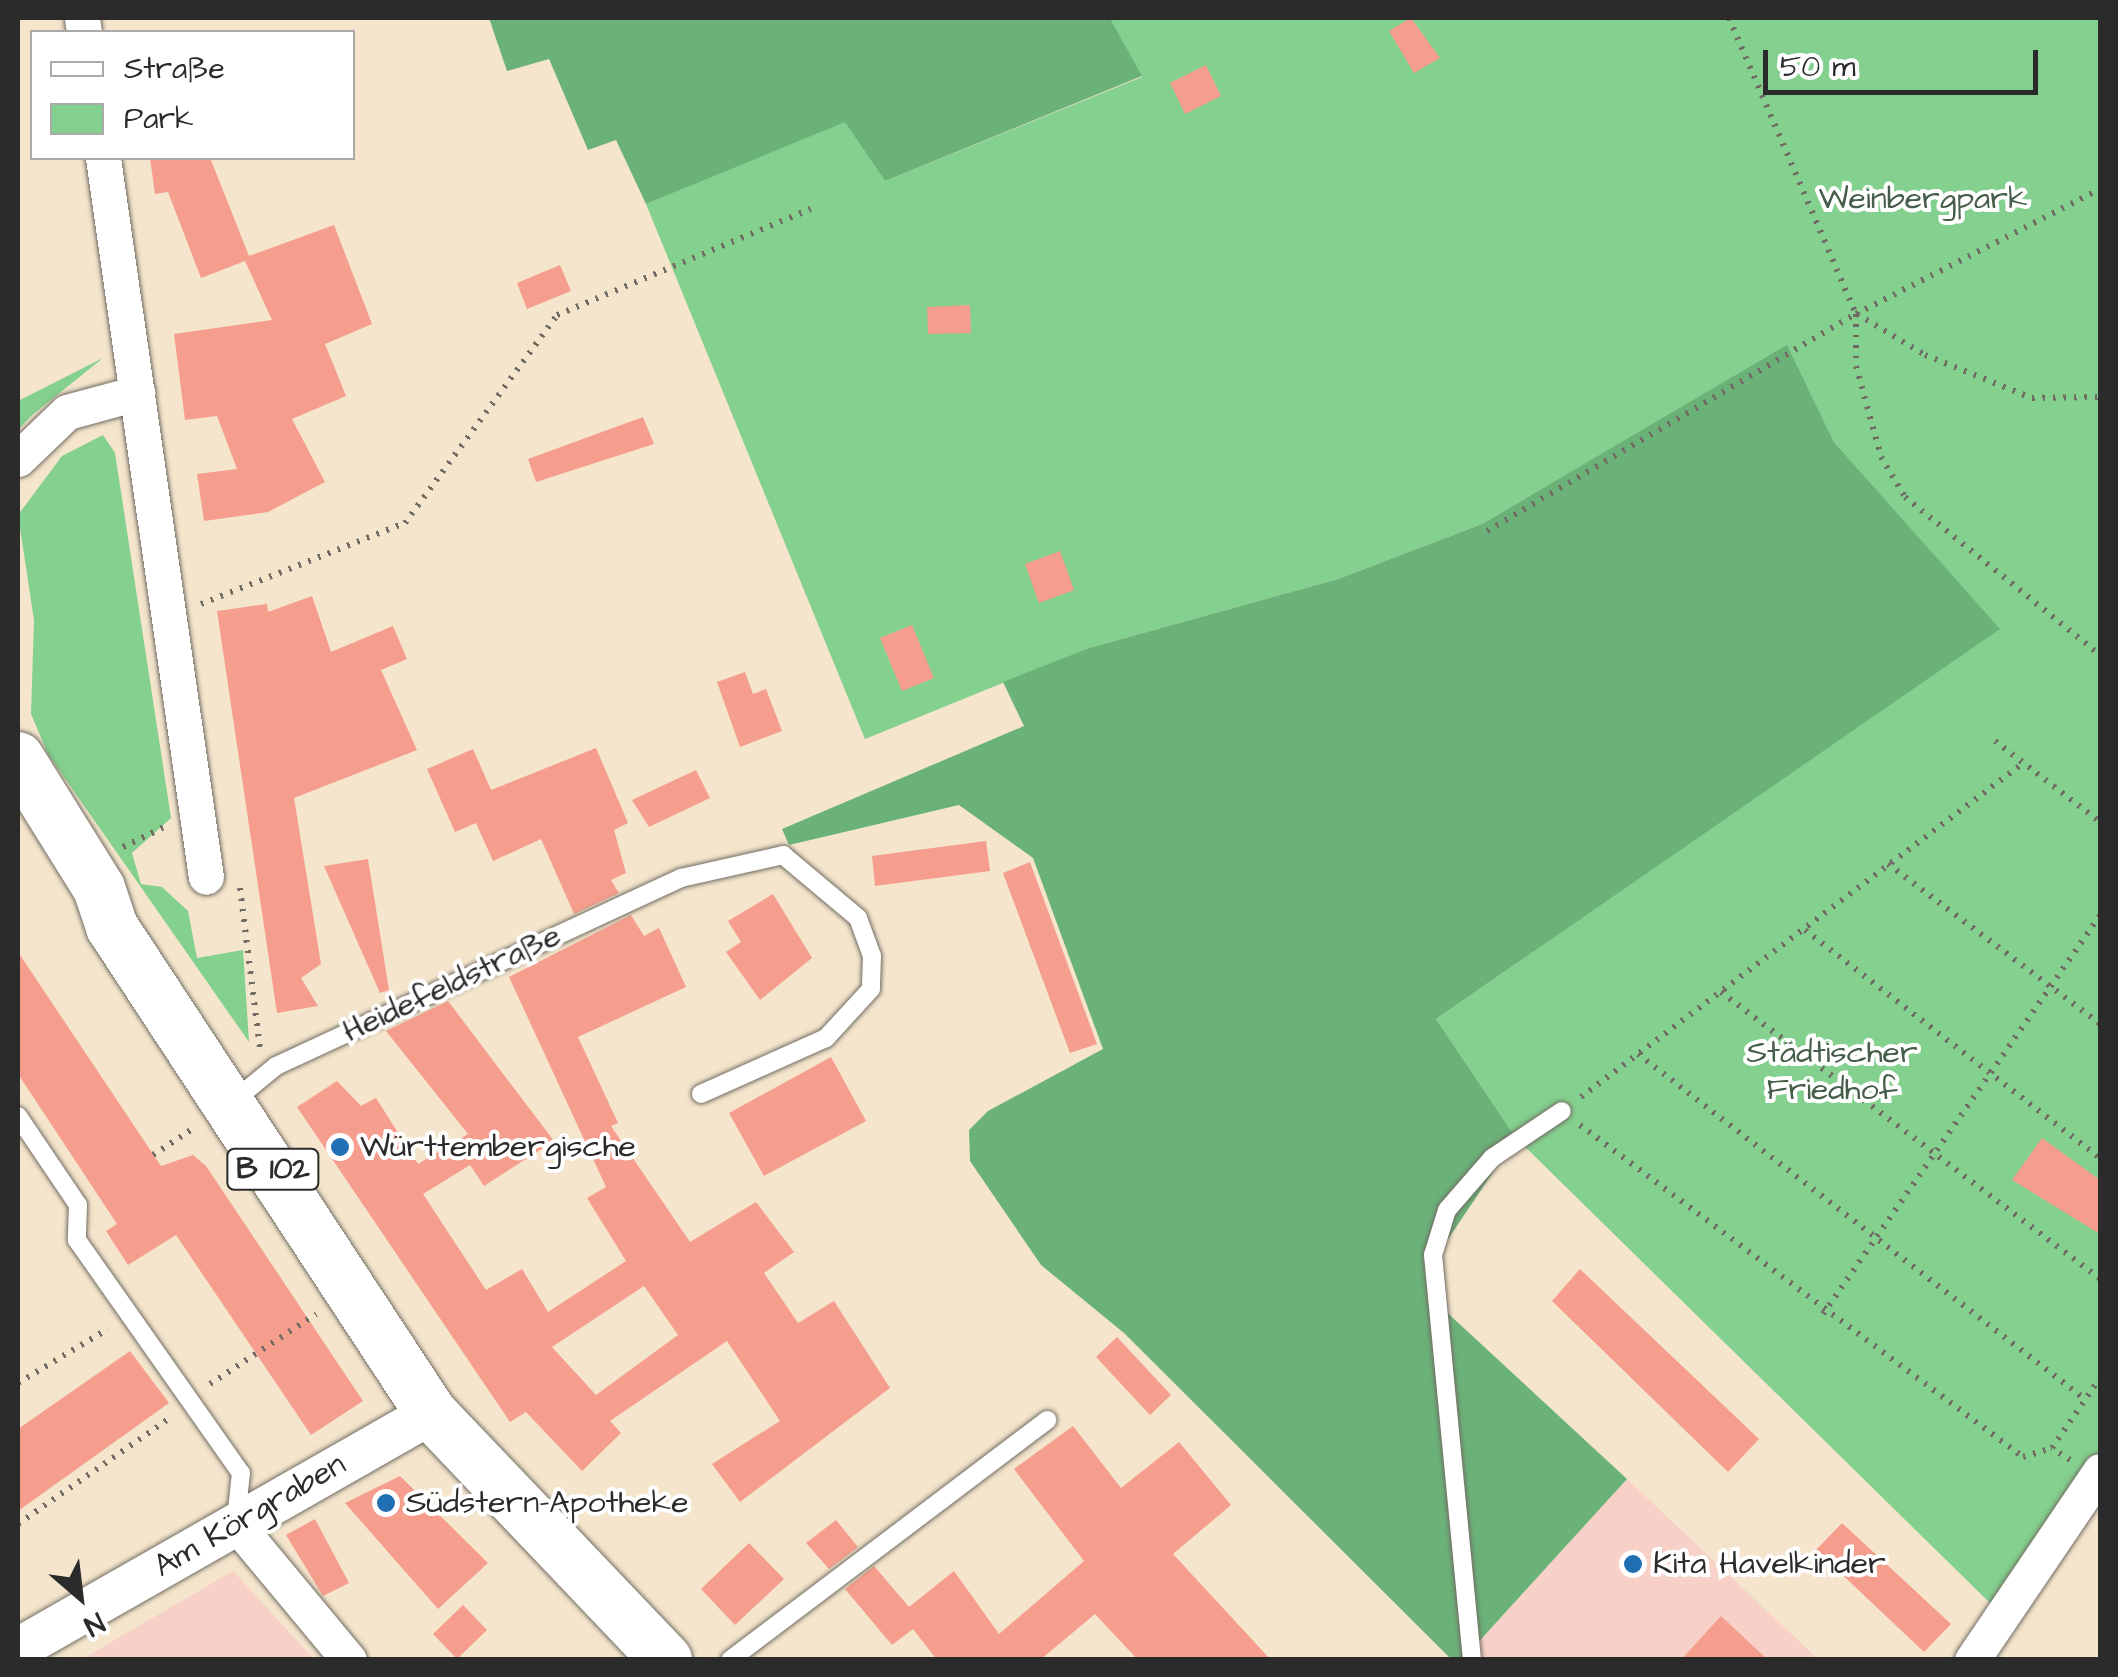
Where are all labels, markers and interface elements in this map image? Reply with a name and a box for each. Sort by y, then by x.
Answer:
legend [30,30,355,160]
scale bar [1768,30,2043,92]
text: 50 m [1780,46,1856,88]
text: Straße [124,48,225,90]
text: Park [124,98,193,140]
park label: Weinbergpark [1818,180,2028,218]
street label: Heidefeldstraße [337,917,567,1051]
park label: Städtischer Friedhof [1746,1035,1918,1110]
place label: Württembergische [360,1128,636,1166]
marker: Württembergische [329,1136,351,1158]
road number: B 102 [226,1144,320,1194]
street label: Am Körgraben [147,1446,353,1586]
place label: Südstern-Apotheke [406,1484,688,1522]
marker: Südstern-Apotheke [375,1492,397,1514]
place label: Kita Havelkinder [1653,1545,1886,1583]
north arrow [30,1547,130,1647]
marker: Kita Havelkinder [1622,1553,1644,1575]
text: N [77,1603,111,1645]

